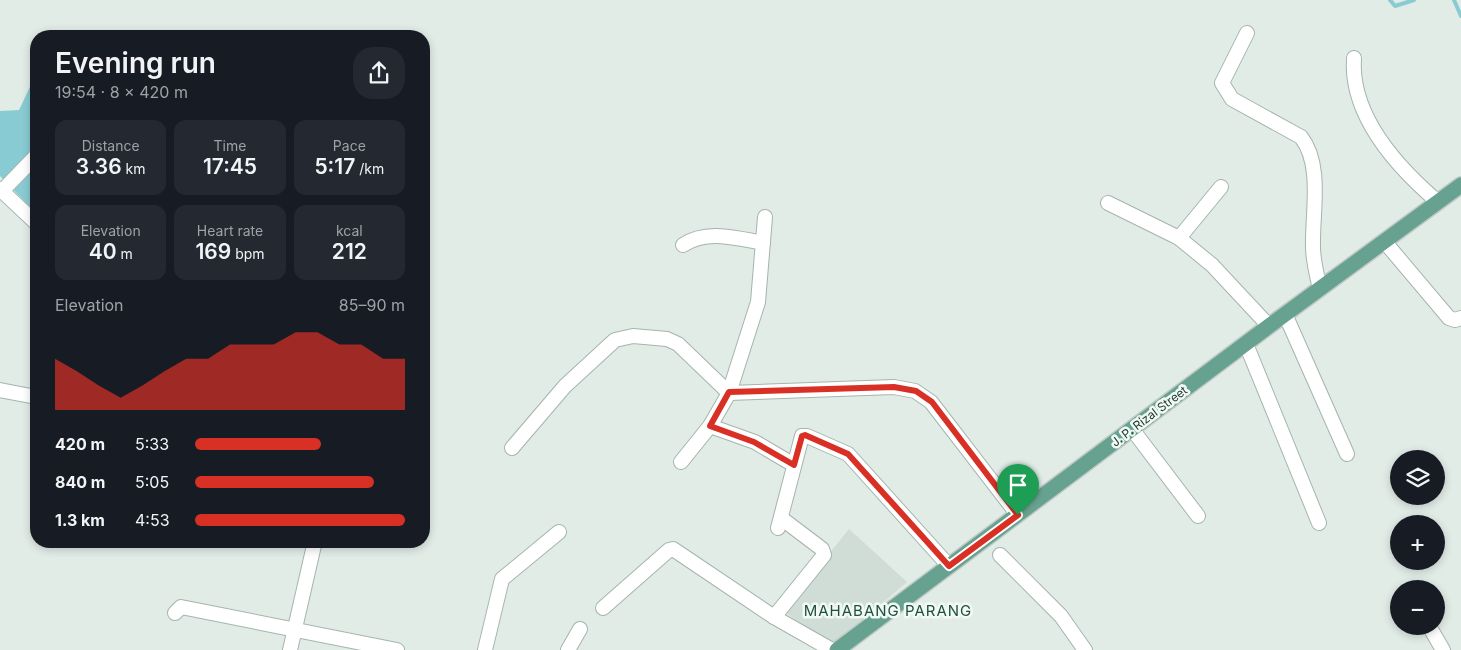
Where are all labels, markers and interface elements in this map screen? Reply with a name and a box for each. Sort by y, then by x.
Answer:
text: Evening run [55,46,216,80]
button: share [353,47,405,99]
text: 19:54 · 8 × 420 m [55,82,188,102]
text: Distance [82,137,140,154]
text: Time [214,137,246,154]
text: Pace [333,137,366,154]
text: 3.36 [76,154,122,179]
text: 17:45 [203,154,257,179]
text: 5:17 [314,154,355,179]
text: km [122,160,146,177]
text: /km [355,160,384,177]
text: Elevation [81,222,141,239]
text: Heart rate [197,222,263,239]
text: kcal [336,222,363,239]
text: 40 [89,239,116,264]
text: 169 [195,239,231,264]
text: 212 [332,239,367,264]
text: m [116,245,133,262]
text: bpm [231,245,265,262]
text: Elevation [55,295,124,315]
text: 85–90 m [339,295,405,315]
street label: J. P. Rizal Street [1108,382,1190,450]
text: 420 m [55,434,105,454]
text: 5:33 [135,434,169,454]
map controls [1390,450,1445,635]
button: layers [1390,450,1445,505]
pin [997,464,1039,515]
icon: arrive [1004,471,1032,499]
text: 840 m [55,472,105,492]
text: 5:05 [135,472,169,492]
text: 1.3 km [55,510,105,530]
text: 4:53 [135,510,170,530]
button: + [1390,515,1445,570]
button: − [1390,580,1445,635]
district label: MAHABANG PARANG [804,601,972,620]

